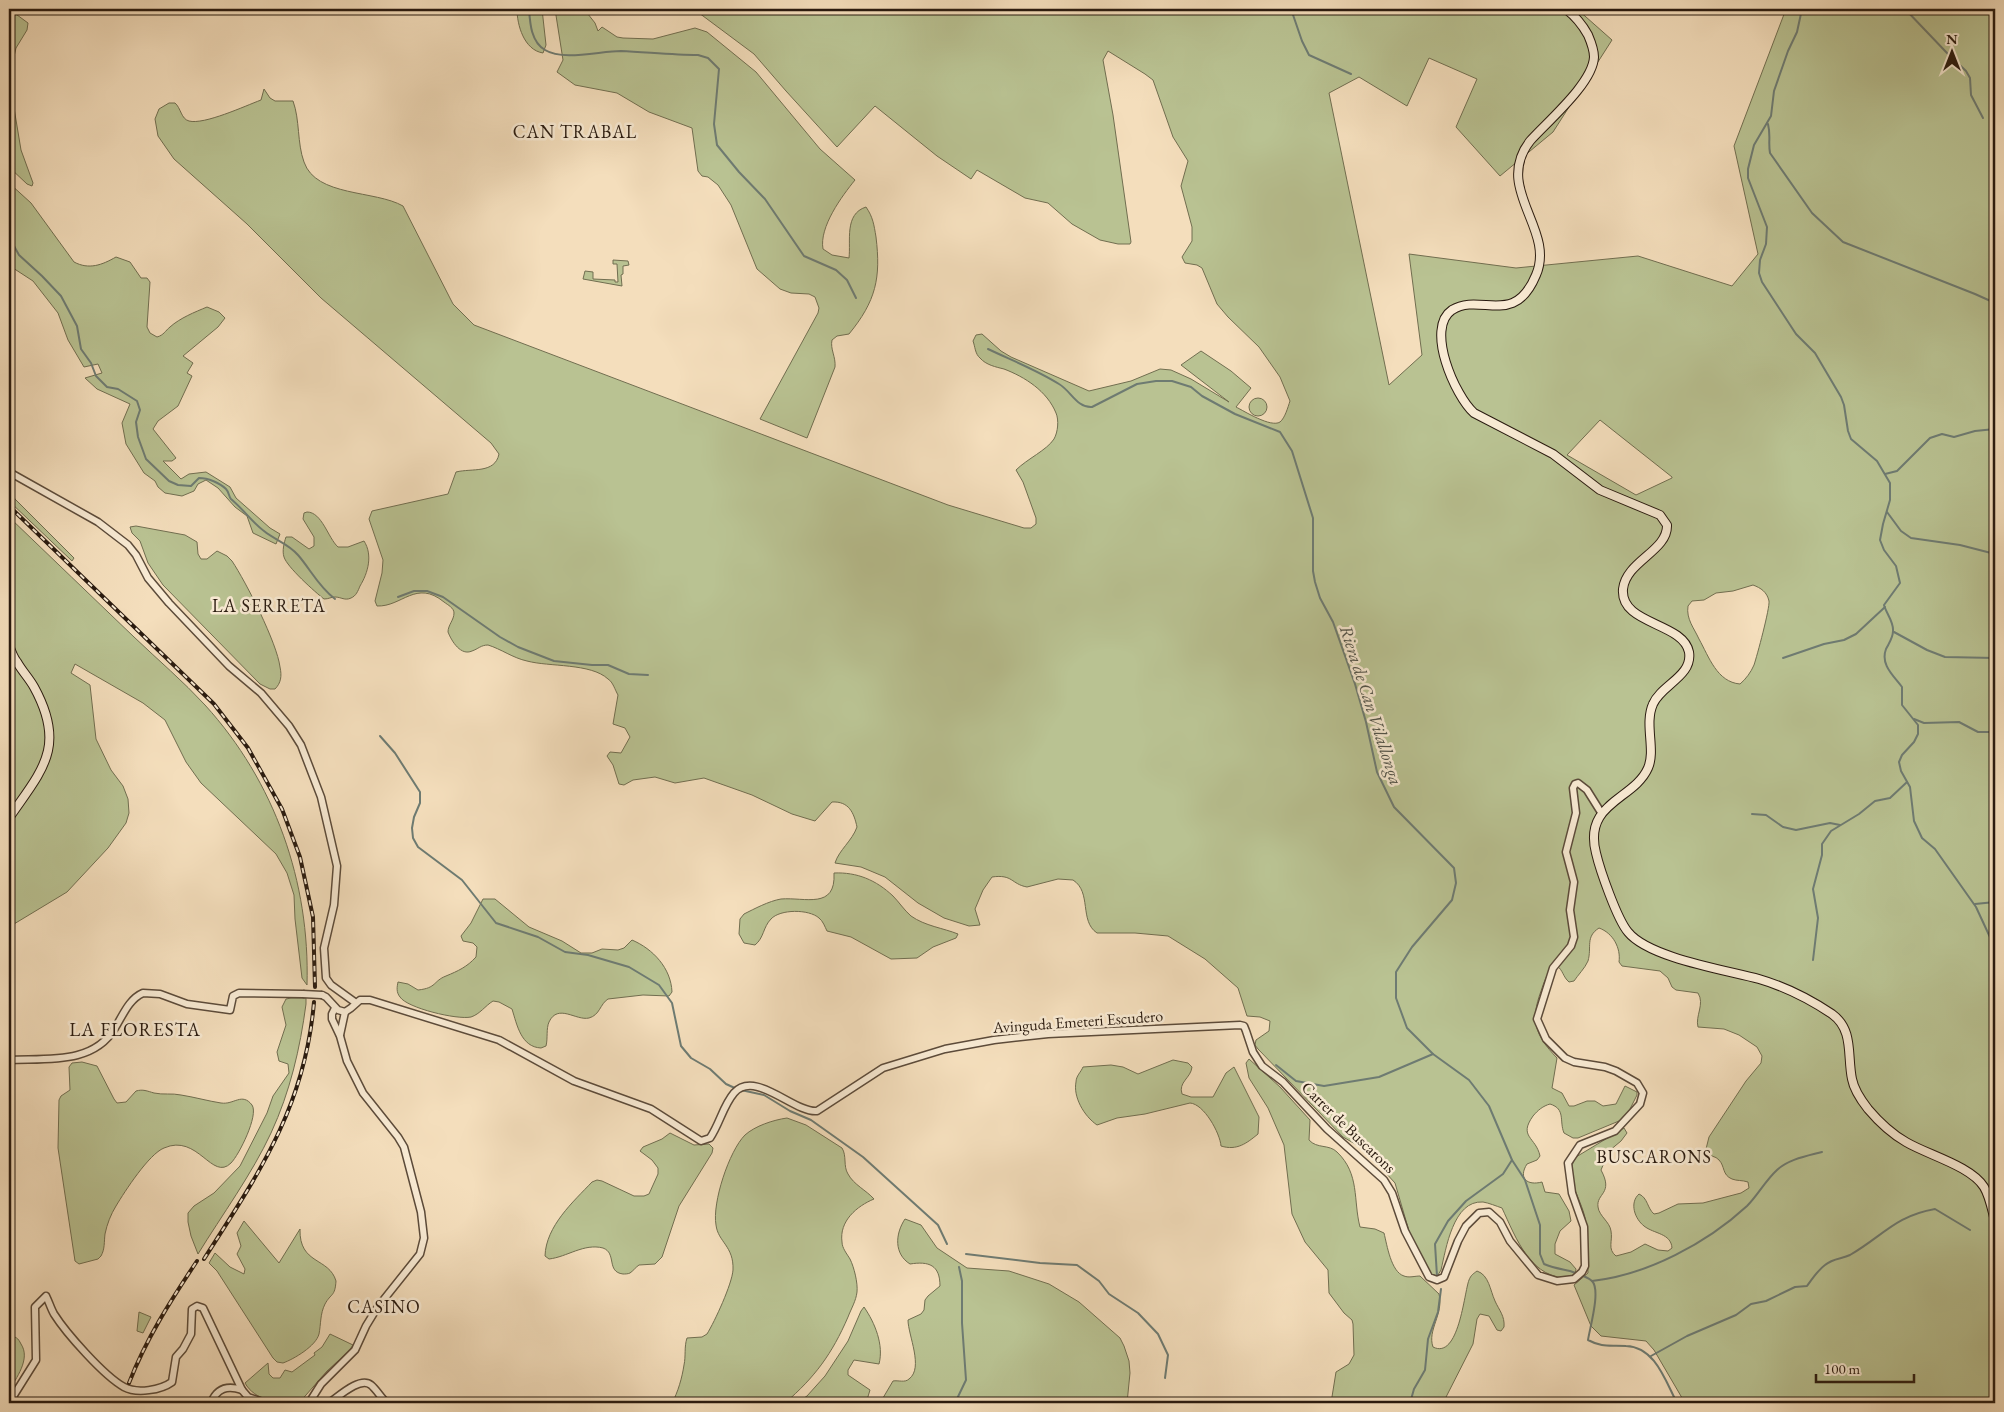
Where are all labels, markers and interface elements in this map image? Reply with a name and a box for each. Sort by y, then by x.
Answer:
north arrow [1926,28,1976,78]
text: N [1946,30,1958,48]
district label: CAN TRABAL [513,120,637,143]
district label: LA SERRETA [212,594,326,617]
water label: Riera de Can Vilallonga [1334,622,1408,788]
street label: Avinguda Emeteri Escudero [991,1005,1164,1038]
district label: LA FLORESTA [69,1017,201,1042]
street label: Carrer de Buscarons [1297,1077,1400,1178]
district label: BUSCARONS [1596,1145,1712,1168]
district label: CASINO [347,1295,421,1318]
scale bar [1816,1352,1914,1384]
text: 100 m [1824,1359,1861,1378]

